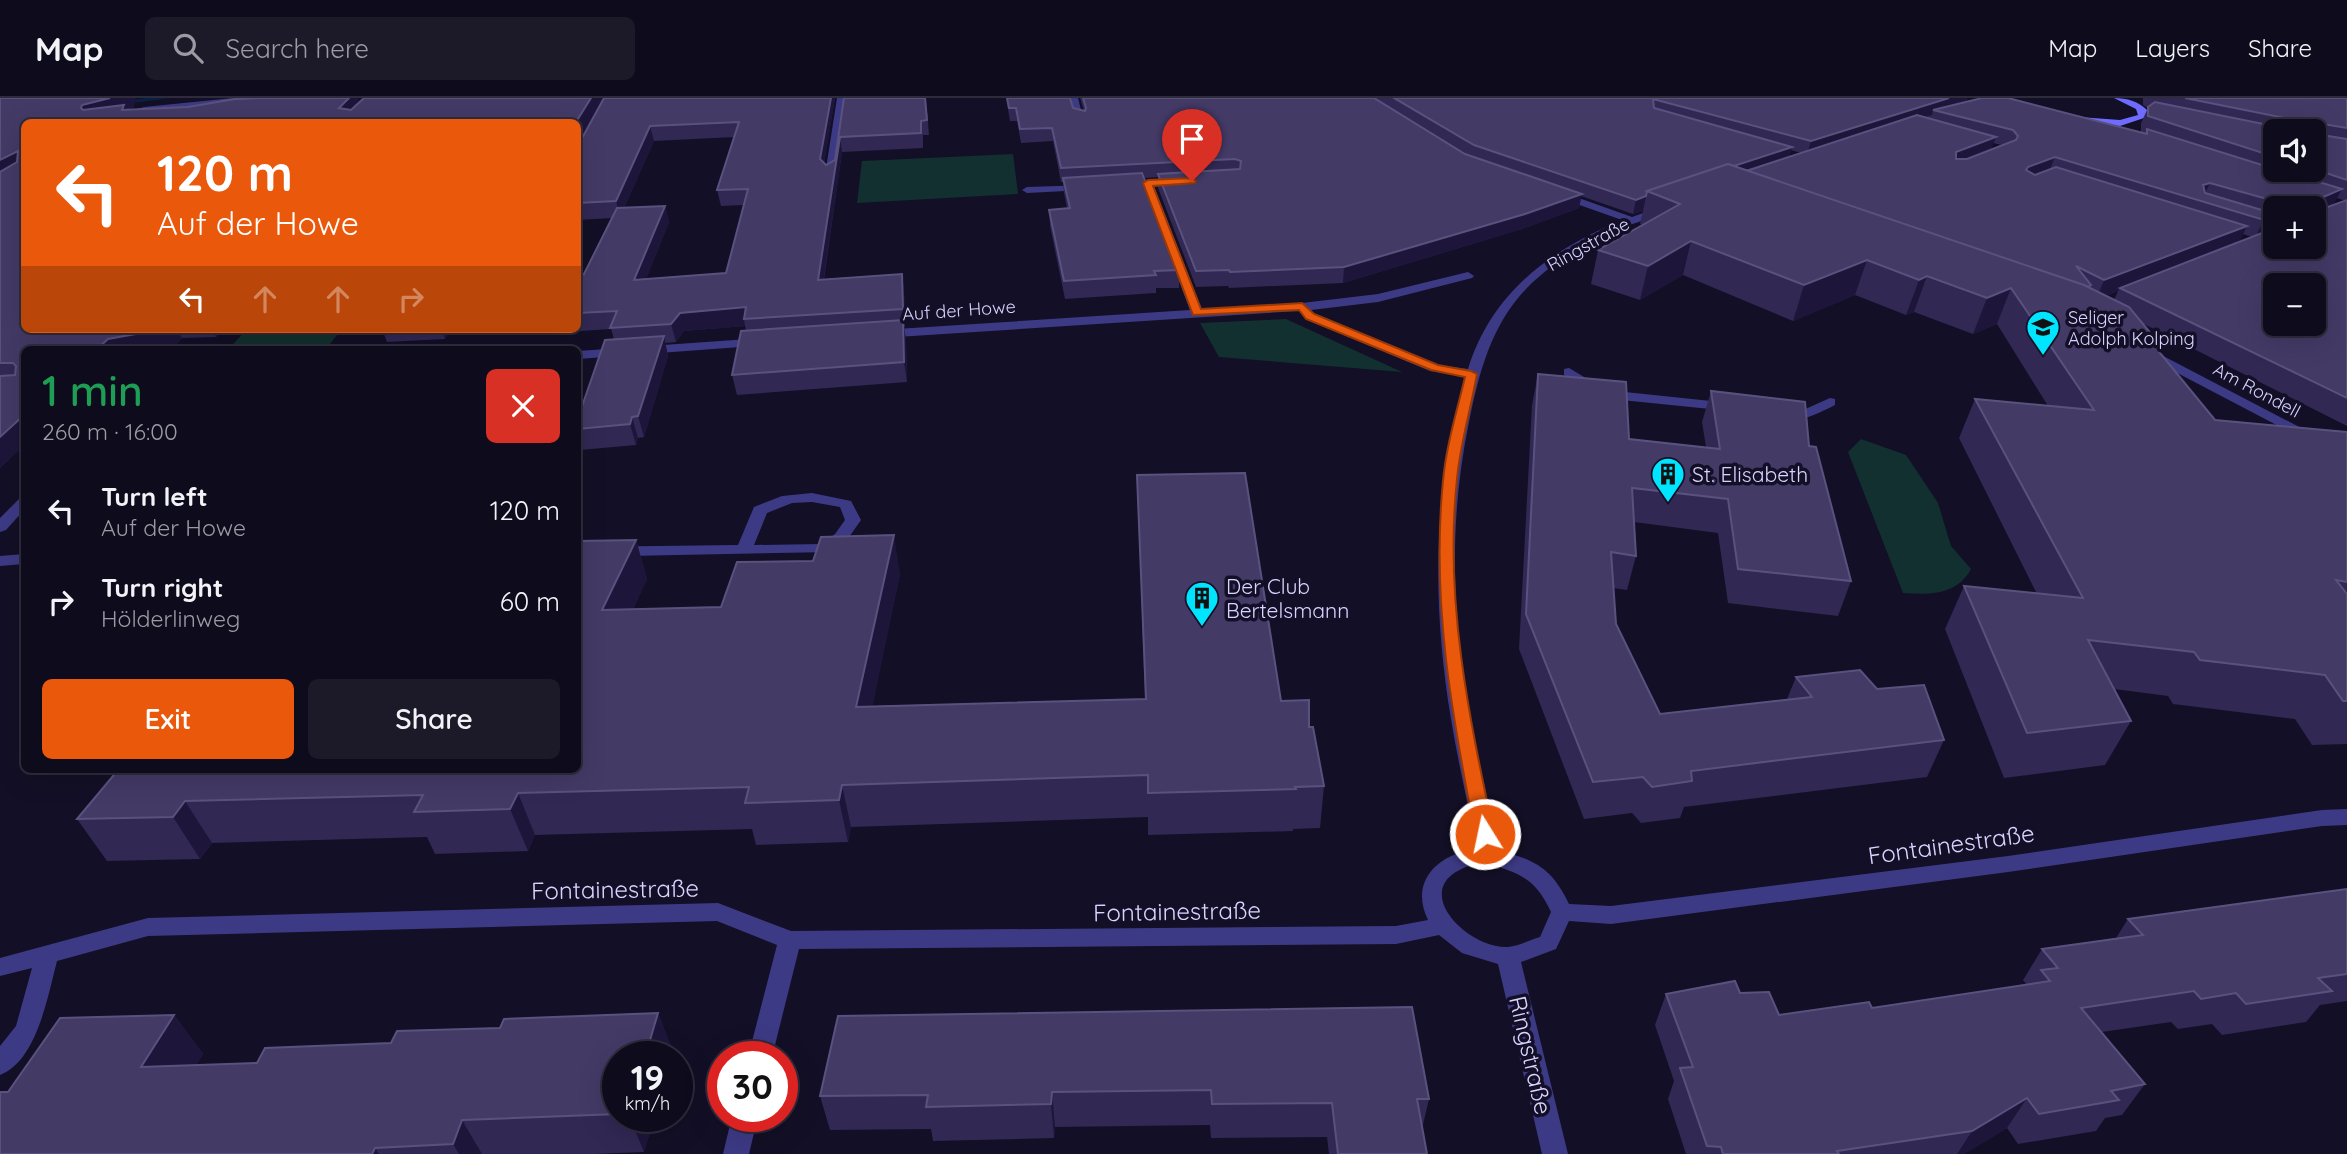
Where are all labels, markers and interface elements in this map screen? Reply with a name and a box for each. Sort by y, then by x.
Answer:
search box [145,17,635,80]
text: Map [35,28,103,69]
icon: search [169,29,207,67]
text: Search here [225,32,369,65]
text: Map [2048,33,2097,63]
text: Layers [2135,33,2210,63]
text: Share [2248,33,2312,63]
pin [1162,109,1222,181]
map controls [2263,119,2326,336]
button: sound [2263,119,2326,182]
icon: arrive [1173,120,1211,158]
text: 120 m [157,142,293,203]
icon: left [42,147,133,238]
button: + [2263,196,2326,259]
text: Auf der Howe [157,203,359,243]
street label: Ringstraße [1543,212,1633,276]
button: − [2263,273,2326,336]
icon: left [173,280,211,318]
icon: ahead [246,280,284,318]
icon: ahead [319,280,357,318]
icon: right [392,280,430,318]
street label: Auf der Howe [902,295,1016,325]
place label: Seliger Adolph Kolping [2068,306,2195,350]
school or university icon: Seliger Adolph Kolping [2024,308,2062,357]
street label: Am Rondell [2209,357,2305,423]
text: 1 min [42,364,143,417]
button: close [486,369,560,443]
text: 260 m · 16:00 [42,417,178,446]
building icon: St. Elisabeth [1649,455,1687,504]
place label: St. Elisabeth [1692,461,1808,487]
text: Turn left [101,480,208,513]
icon: left [42,492,80,530]
text: 120 m [490,494,560,527]
text: Auf der Howe [101,513,246,542]
text: Turn right [101,571,223,604]
place label: Der Club Bertelsmann [1226,573,1349,623]
building icon: Der Club Bertelsmann [1183,579,1221,628]
icon: right [42,583,80,621]
text: 60 m [500,585,560,618]
text: Hölderlinweg [101,604,240,633]
button: Exit [42,679,294,759]
button: Share [308,679,560,759]
position arrow [1448,797,1522,871]
street label: Fontainestraße [1866,817,2036,871]
street label: Fontainestraße [531,873,699,905]
street label: Fontainestraße [1093,895,1261,927]
street label: Ringstraße [1503,993,1559,1117]
speed limit sign: 30 [707,1041,798,1132]
text: 19 [631,1055,664,1099]
text: km/h [625,1092,670,1115]

